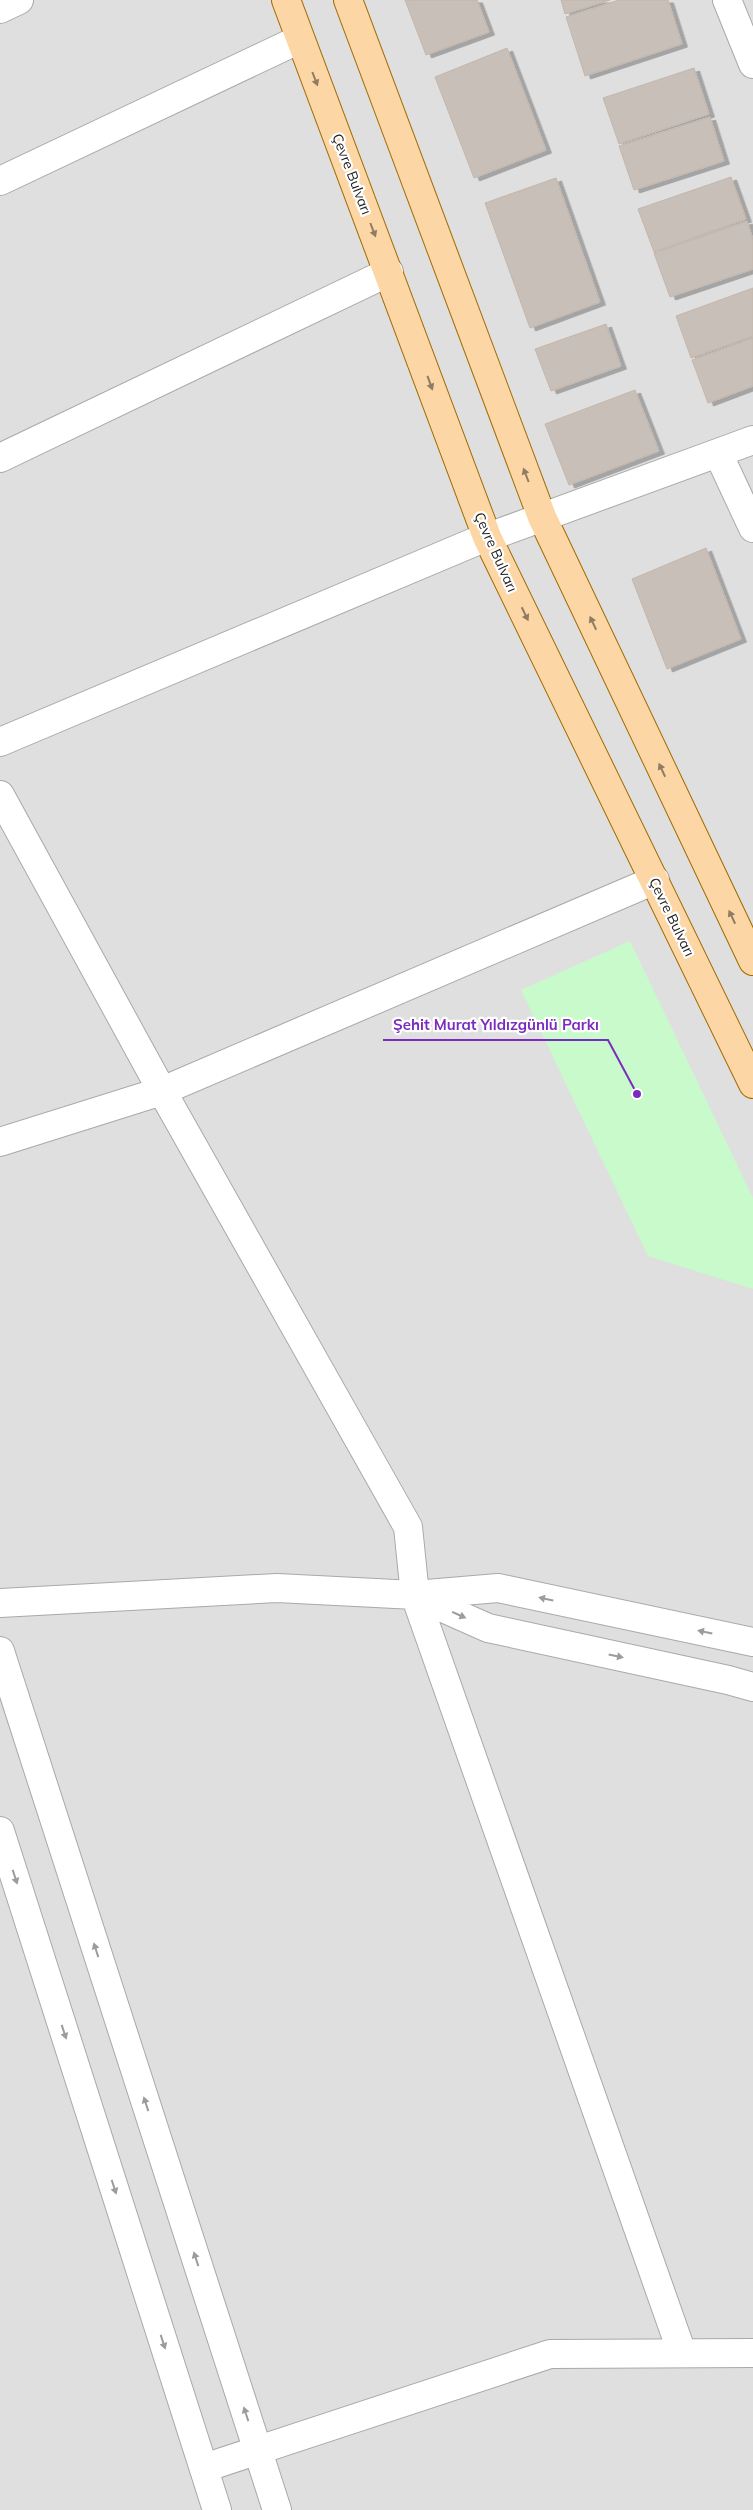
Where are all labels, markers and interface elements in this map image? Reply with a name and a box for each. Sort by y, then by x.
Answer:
one-way arrow [311,72,319,87]
street label: Çevre Bulvarı [328,131,376,217]
one-way arrow [370,223,378,237]
one-way arrow [427,375,434,390]
one-way arrow [522,467,530,482]
street label: Çevre Bulvarı [470,509,522,595]
one-way arrow [521,607,529,621]
one-way arrow [588,616,597,631]
one-way arrow [658,763,666,777]
street label: Çevre Bulvarı [645,875,699,959]
one-way arrow [728,910,736,924]
callout: Şehit Murat Yıldızgünlü Parkı [383,1010,608,1040]
text: Şehit Murat Yıldızgünlü Parkı [393,1015,599,1034]
one-way arrow [538,1594,554,1602]
one-way arrow [452,1612,466,1620]
one-way arrow [697,1628,713,1636]
one-way arrow [609,1652,625,1660]
one-way arrow [12,1870,19,1885]
one-way arrow [92,1942,100,1957]
one-way arrow [61,2025,69,2040]
one-way arrow [142,2097,149,2112]
one-way arrow [110,2180,118,2195]
one-way arrow [192,2251,200,2266]
one-way arrow [160,2334,168,2349]
one-way arrow [242,2406,249,2421]

